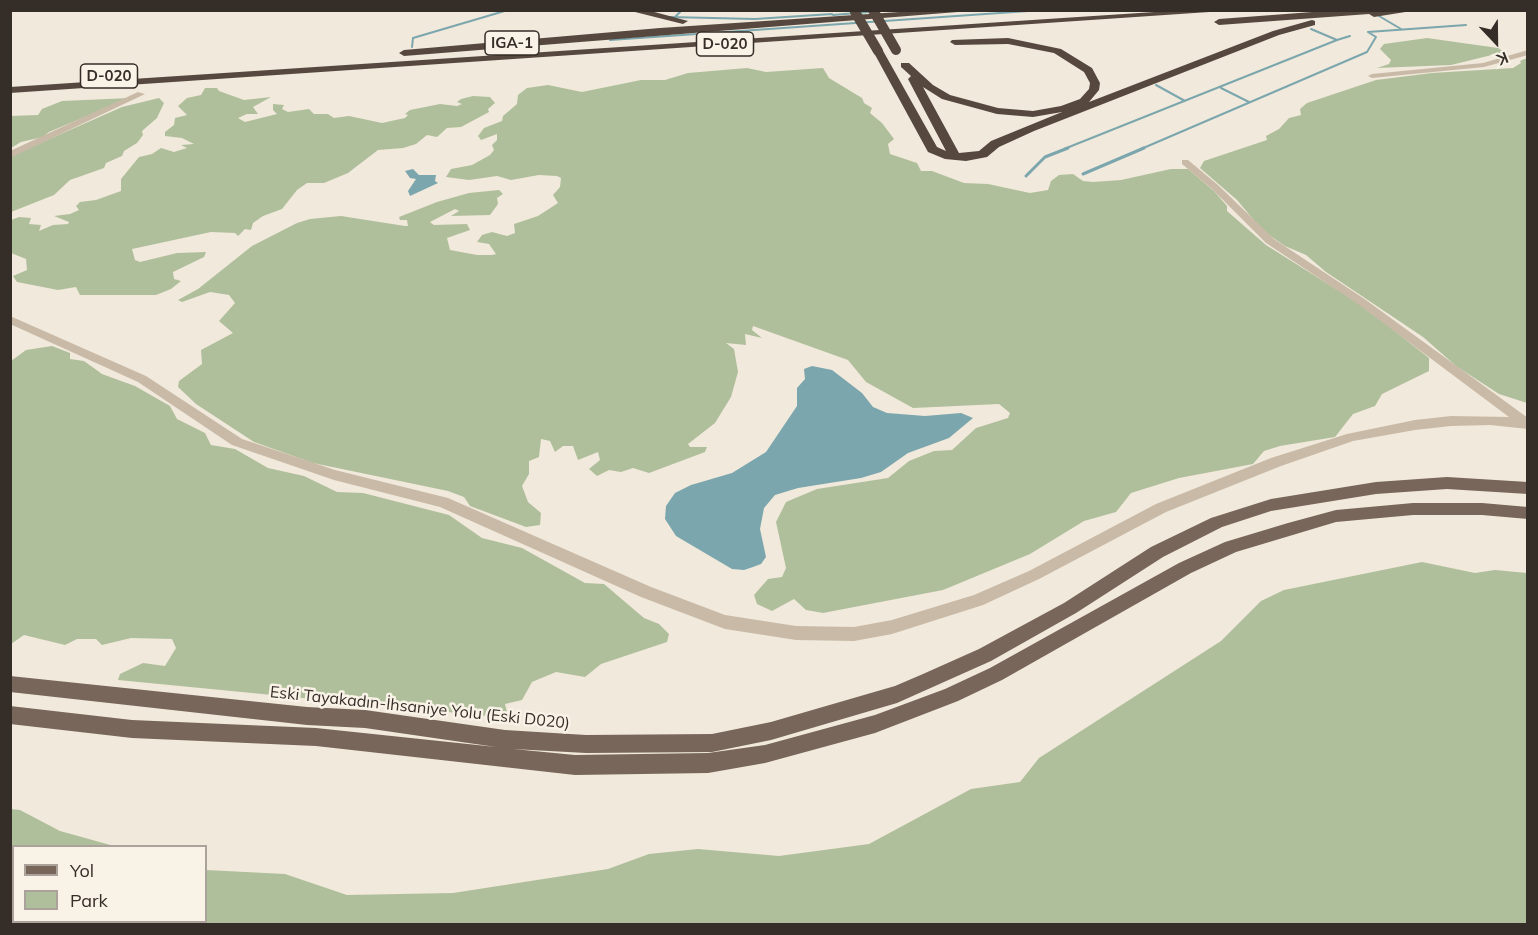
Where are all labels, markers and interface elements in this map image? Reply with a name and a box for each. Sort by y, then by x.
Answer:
north arrow [1466,12,1526,72]
road number: IGA-1 [485,31,539,55]
road number: D-020 [696,32,754,56]
text: K [1494,47,1511,70]
road number: D-020 [80,64,138,88]
street label: Eski Tayakadın-İhsaniye Yolu (Eski D020) [269,683,571,733]
legend [12,845,207,923]
text: Yol [70,859,94,882]
text: Park [70,889,108,912]

